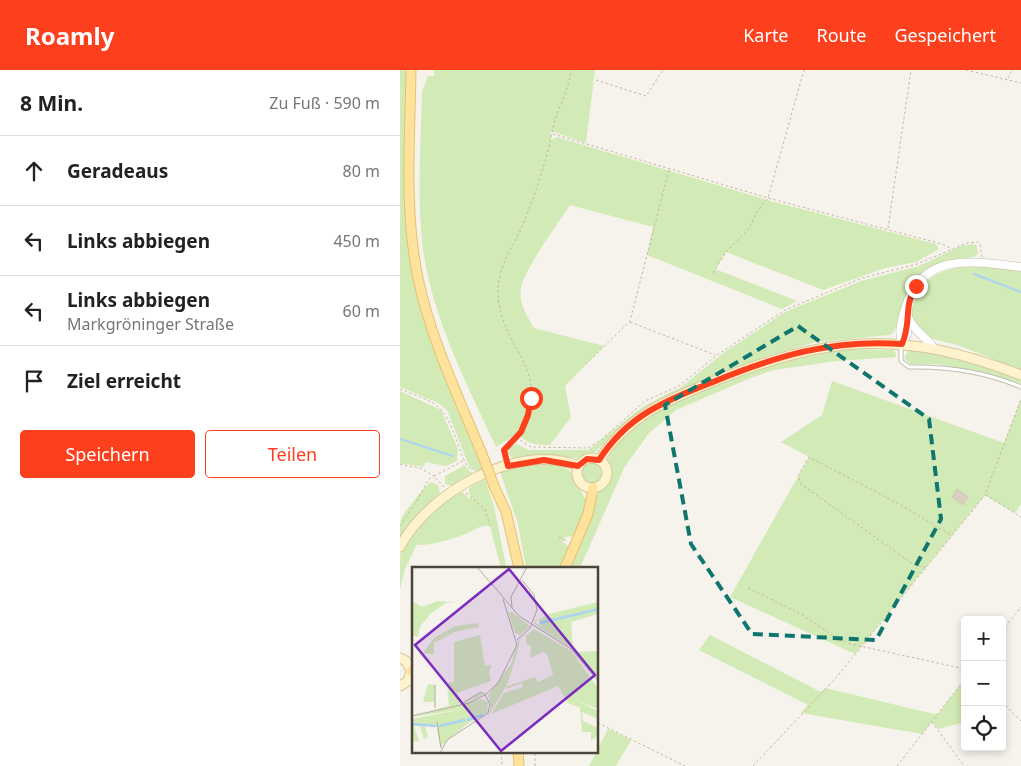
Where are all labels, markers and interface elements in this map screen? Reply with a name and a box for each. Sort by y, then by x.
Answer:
text: Roamly [25,19,114,52]
text: Karte [743,23,789,47]
text: Route [817,23,866,47]
text: Gespeichert [894,23,996,47]
text: 8 Min. [20,89,83,117]
text: Zu Fuß · 590 m [269,92,380,114]
icon: ahead [20,157,48,185]
text: Geradeaus [67,158,168,184]
text: 80 m [343,160,380,182]
icon: left [20,227,48,255]
text: Links abbiegen [67,228,210,254]
text: 450 m [333,230,380,252]
route end [905,275,928,298]
text: Links abbiegen [67,287,210,313]
icon: left [20,297,48,325]
text: 60 m [343,300,380,322]
text: Markgröninger Straße [67,313,234,335]
icon: arrive [20,367,48,395]
text: Ziel erreicht [67,368,181,394]
route start [520,387,543,410]
button: Speichern [20,430,195,478]
button: Teilen [205,430,380,478]
inset map [412,567,599,754]
map controls [961,616,1006,751]
button: + [961,616,1006,661]
button: − [961,661,1006,706]
button: locate [961,706,1006,751]

